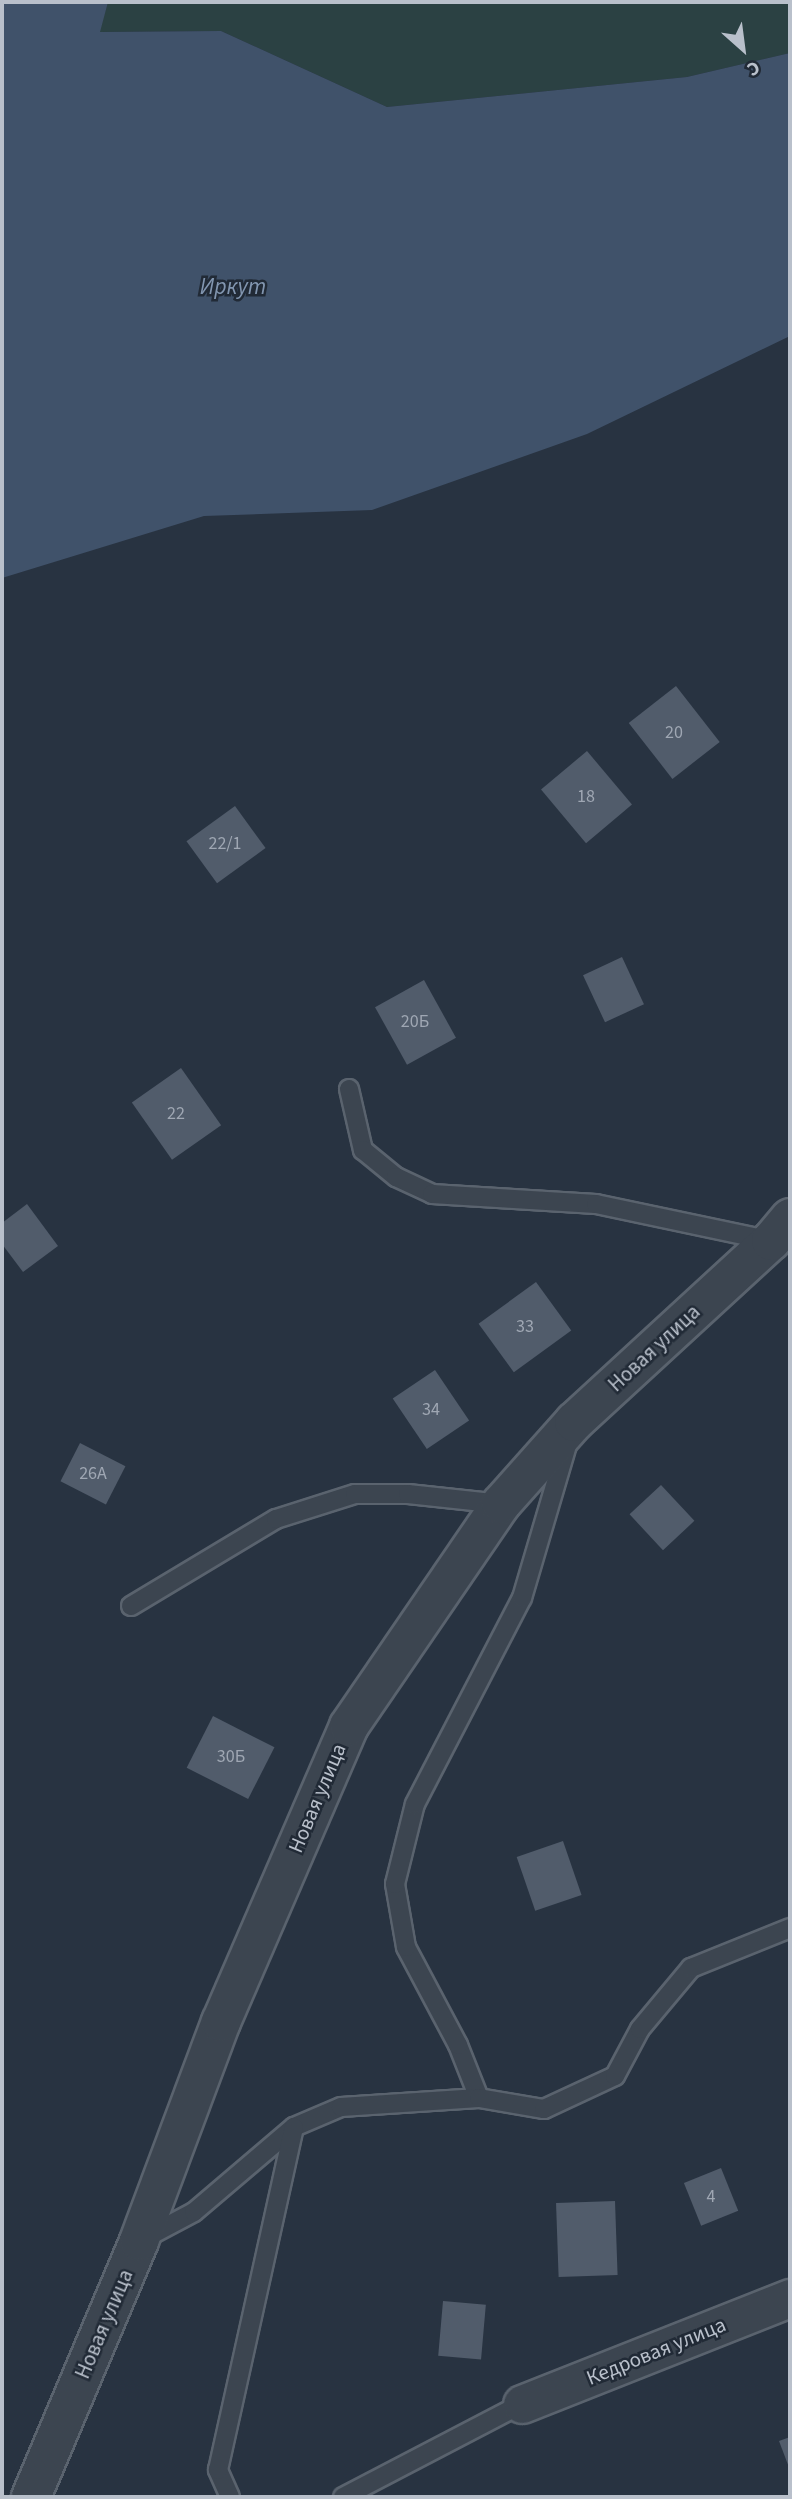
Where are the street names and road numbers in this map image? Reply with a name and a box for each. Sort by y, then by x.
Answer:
street label: Новая улица [603,1299,705,1397]
street label: Новая улица [283,1740,351,1856]
street label: Новая улица [70,2266,138,2382]
street label: Кедровая улица [583,2312,729,2390]

